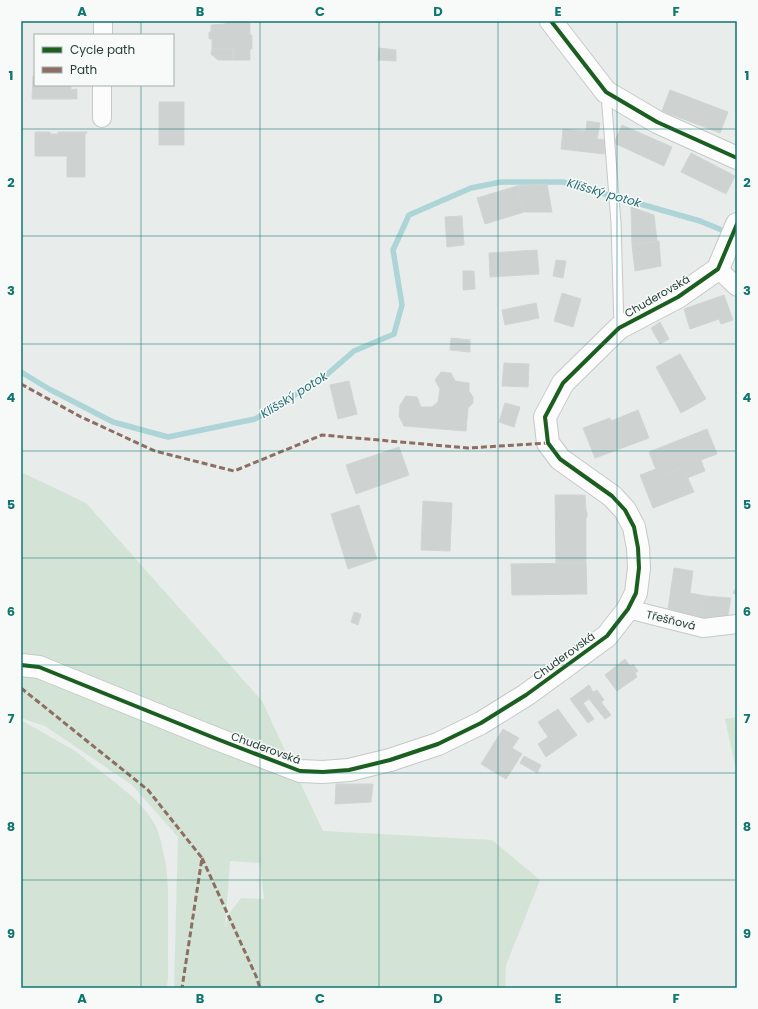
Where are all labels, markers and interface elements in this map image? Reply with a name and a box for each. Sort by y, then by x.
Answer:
text: A [77,2,87,21]
text: B [196,2,205,21]
text: C [315,2,325,21]
text: D [433,2,443,21]
text: E [554,2,562,21]
text: F [672,2,680,21]
legend [34,34,174,86]
text: Cycle path [70,41,135,58]
text: Path [70,61,97,78]
text: 1 [9,66,13,85]
text: 1 [745,66,749,85]
text: 2 [7,173,15,192]
text: 2 [743,173,751,192]
water label: Klíšský potok [565,174,644,211]
street label: Chuderovská [621,271,693,321]
text: 3 [7,281,15,300]
text: 3 [743,281,751,300]
water label: Klíšský potok [257,367,331,422]
text: 4 [7,388,16,407]
text: 4 [743,388,752,407]
text: 5 [7,495,15,514]
text: 5 [743,495,751,514]
text: 6 [7,602,15,621]
text: 6 [743,602,751,621]
street label: Třešňová [645,606,697,634]
street label: Chuderovská [530,628,598,684]
text: 7 [8,709,15,728]
text: 7 [744,709,751,728]
street label: Chuderovská [229,728,303,768]
text: 8 [7,817,15,836]
text: 8 [743,817,751,836]
text: 9 [7,924,15,943]
text: 9 [743,924,751,943]
text: A [77,989,87,1008]
text: B [196,989,205,1008]
text: C [315,989,325,1008]
text: D [433,989,443,1008]
text: E [554,989,562,1008]
text: F [672,989,680,1008]

